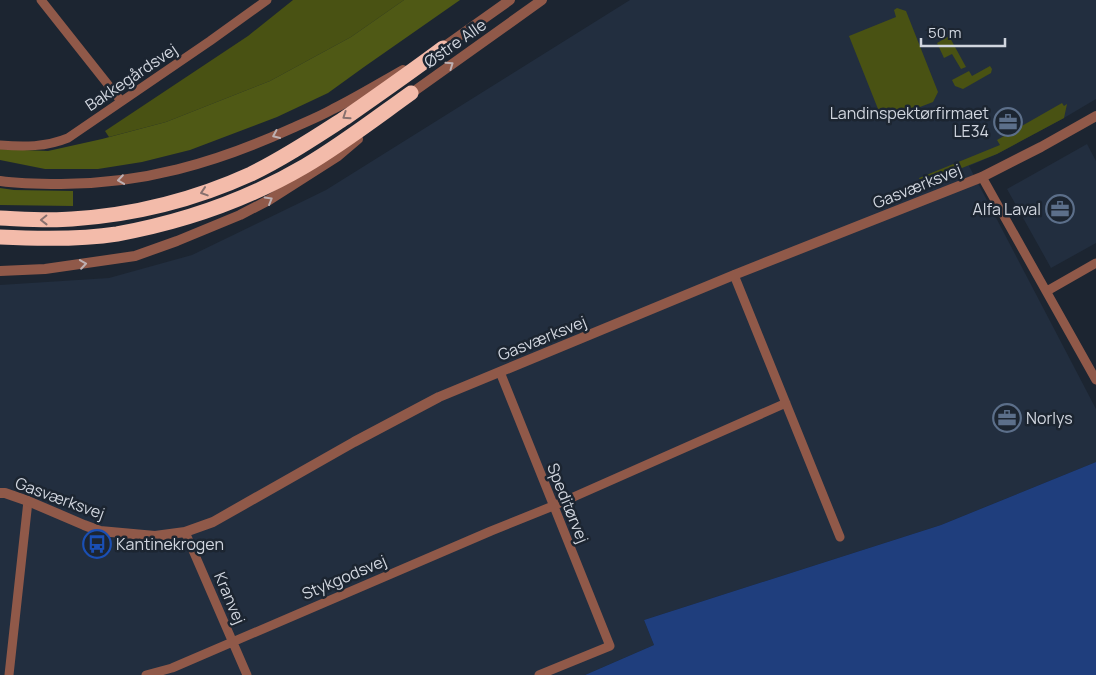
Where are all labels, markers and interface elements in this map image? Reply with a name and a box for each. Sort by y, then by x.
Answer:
street label: Østre Alle [419,13,491,73]
scale bar [921,15,1005,47]
text: 50 m [928,22,962,43]
street label: Bakkegårdsvej [81,38,181,116]
one-way arrow [444,62,454,71]
place label: Landinspektørfirmaet LE34 [830,102,989,142]
office icon: Landinspektørfirmaet LE34 [993,107,1023,137]
one-way arrow [343,110,352,119]
one-way arrow [272,129,281,140]
street label: Gasværksvej [869,158,965,214]
one-way arrow [117,175,125,185]
one-way arrow [200,187,208,197]
office icon: Alfa Laval [1045,194,1075,224]
one-way arrow [263,196,272,206]
place label: Alfa Laval [973,198,1041,220]
one-way arrow [40,214,48,225]
one-way arrow [80,259,88,270]
street label: Gasværksvej [494,310,590,366]
office icon: Norlys [992,403,1022,433]
place label: Norlys [1026,407,1073,429]
street label: Speditørvej [542,460,594,546]
street label: Gasværksvej [12,472,108,524]
bus stop icon: Kantinekrogen [82,529,112,559]
place label: Kantinekrogen [116,533,224,555]
street label: Stykgodsvej [298,549,390,605]
street label: Kranvej [209,569,251,627]

